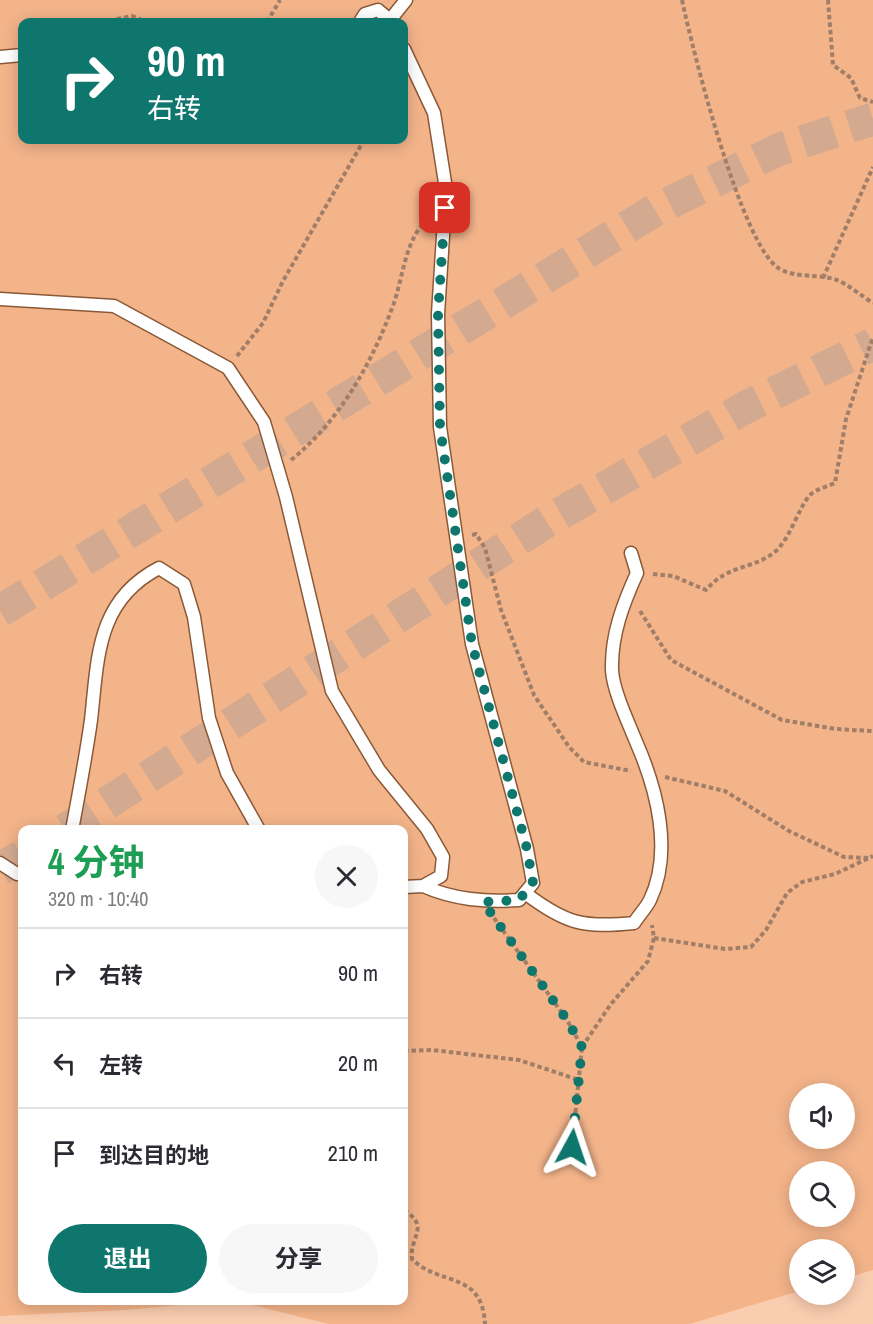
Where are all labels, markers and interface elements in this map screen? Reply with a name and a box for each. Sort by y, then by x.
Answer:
text: 90 m [147,33,226,89]
icon: right [48,42,126,120]
text: 右转 [147,90,201,126]
pin [419,182,470,233]
icon: arrive [428,191,461,224]
text: 4 分钟 [48,838,145,886]
button: close [315,845,378,908]
text: 320 m · 10:40 [48,885,148,912]
icon: right [48,957,81,990]
text: 90 m [338,958,378,988]
text: 右转 [99,960,143,990]
icon: left [48,1047,81,1080]
text: 20 m [338,1048,378,1078]
text: 左转 [99,1050,143,1080]
map controls [789,1083,855,1305]
button: sound [789,1083,855,1149]
position arrow [540,1115,604,1179]
icon: arrive [48,1137,81,1170]
text: 210 m [328,1138,378,1168]
text: 到达目的地 [99,1140,209,1170]
button: search [789,1161,855,1227]
button: 退出 [48,1224,207,1293]
button: 分享 [219,1224,378,1293]
button: layers [789,1239,855,1305]

